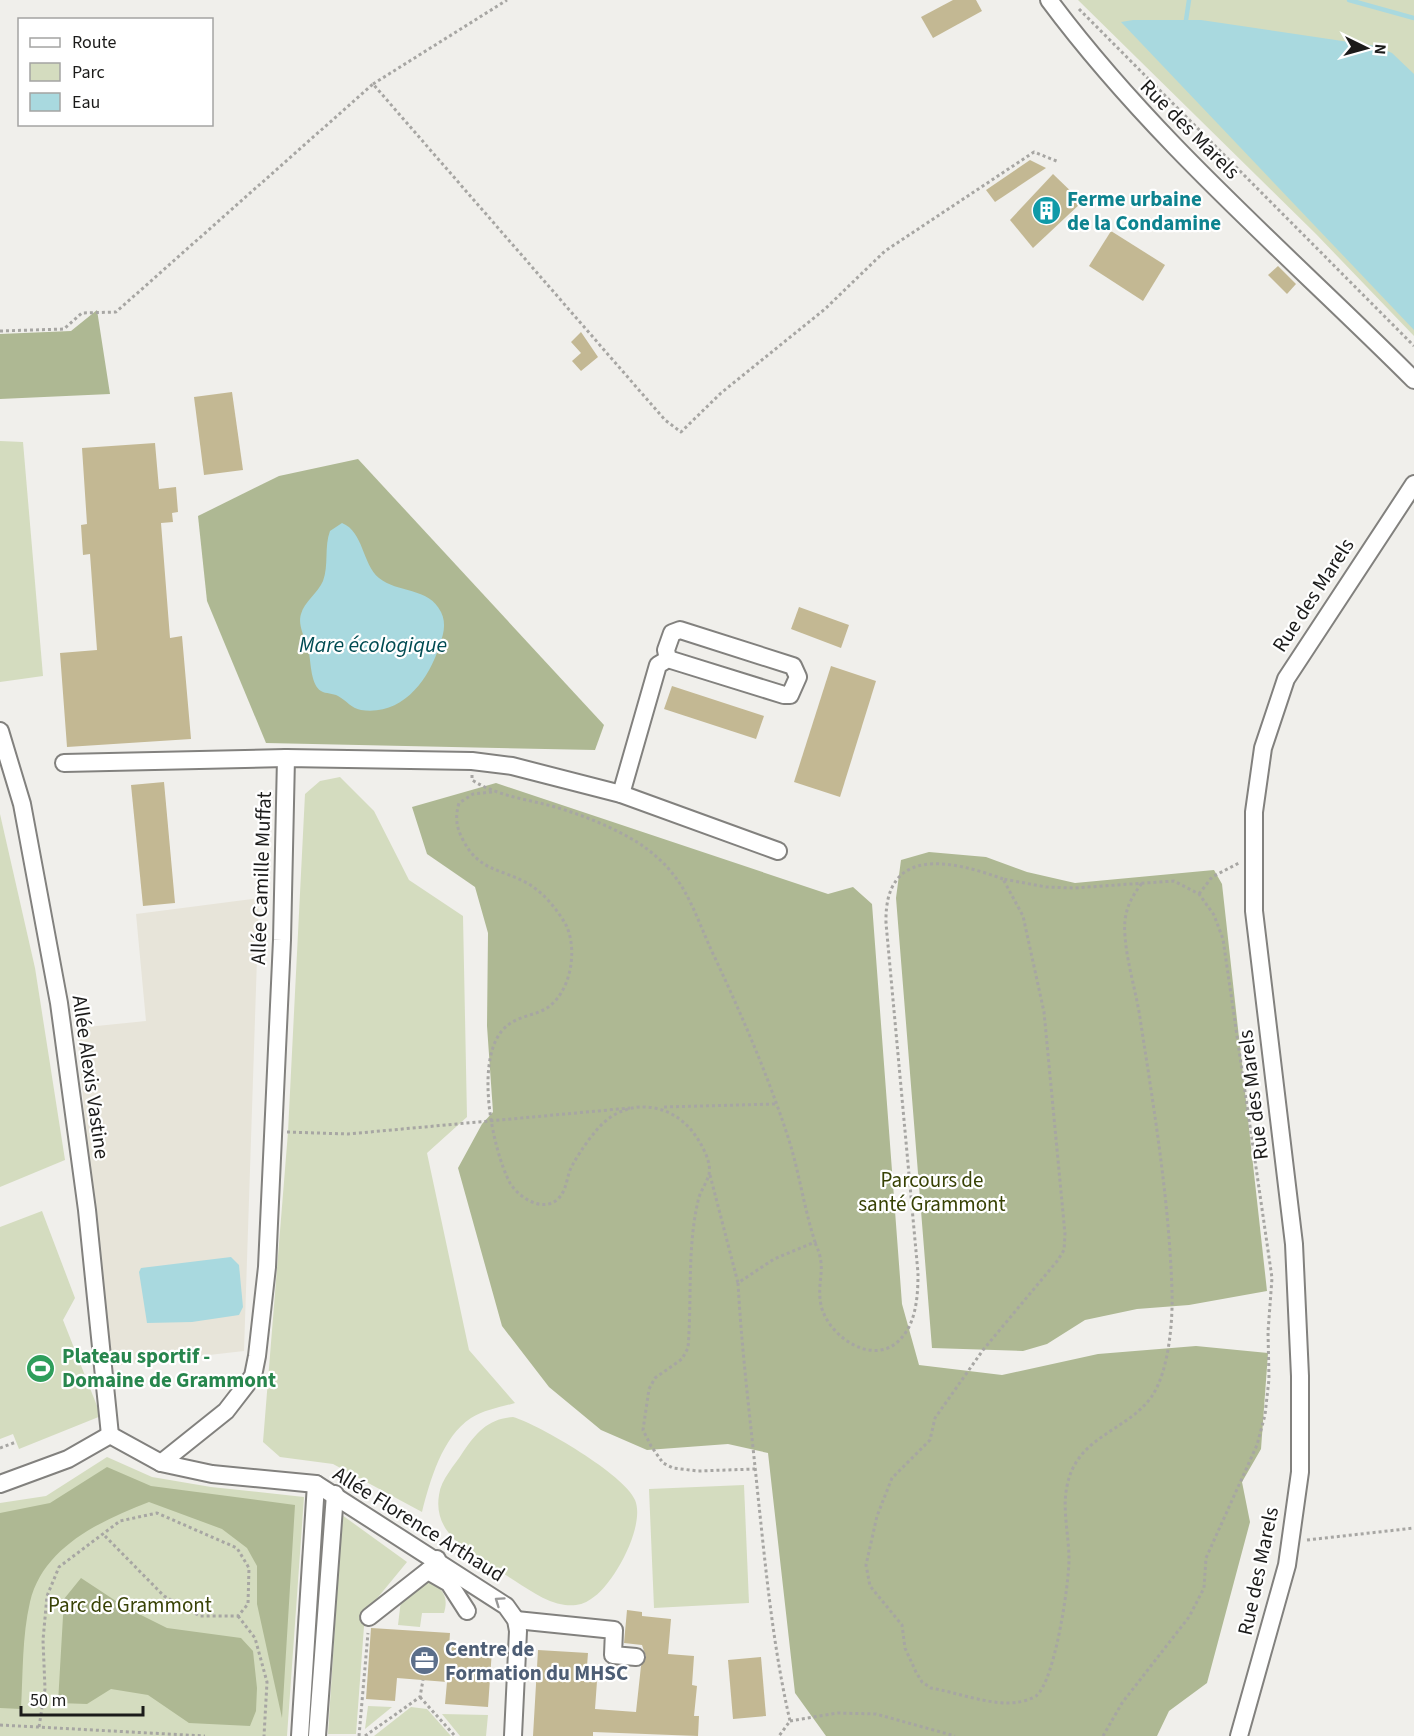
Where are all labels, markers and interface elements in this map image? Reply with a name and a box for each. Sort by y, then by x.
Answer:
legend [18,18,213,126]
north arrow [1336,18,1396,78]
text: Route [72,30,116,55]
text: N [1369,43,1391,55]
text: Parc [72,60,105,85]
street label: Rue des Marels [1133,72,1247,186]
text: Eau [72,90,100,115]
place label: Ferme urbaine de la Condamine [1067,184,1221,238]
building icon: Ferme urbaine de la Condamine [1030,195,1062,227]
street label: Rue des Marels [1265,532,1361,658]
water label: Mare écologique [299,629,447,661]
street label: Allée Camille Muffat [243,791,279,965]
street label: Allée Alexis Vastine [65,993,117,1161]
street label: Rue des Marels [1230,1028,1276,1162]
park label: Parcours de santé Grammont [858,1165,1006,1219]
place label: Plateau sportif - Domaine de Grammont [62,1341,276,1395]
sports icon: Plateau sportif - Domaine de Grammont [25,1352,57,1384]
street label: Allée Florence Arthaud [327,1459,511,1589]
street label: Rue des Marels [1230,1504,1286,1638]
park label: Parc de Grammont [48,1590,212,1620]
one-way arrow [494,1597,505,1608]
place label: Centre de Formation du MHSC [445,1634,628,1688]
office icon: Centre de Formation du MHSC [408,1645,440,1677]
scale bar [21,1679,142,1717]
text: 50 m [30,1688,66,1713]

